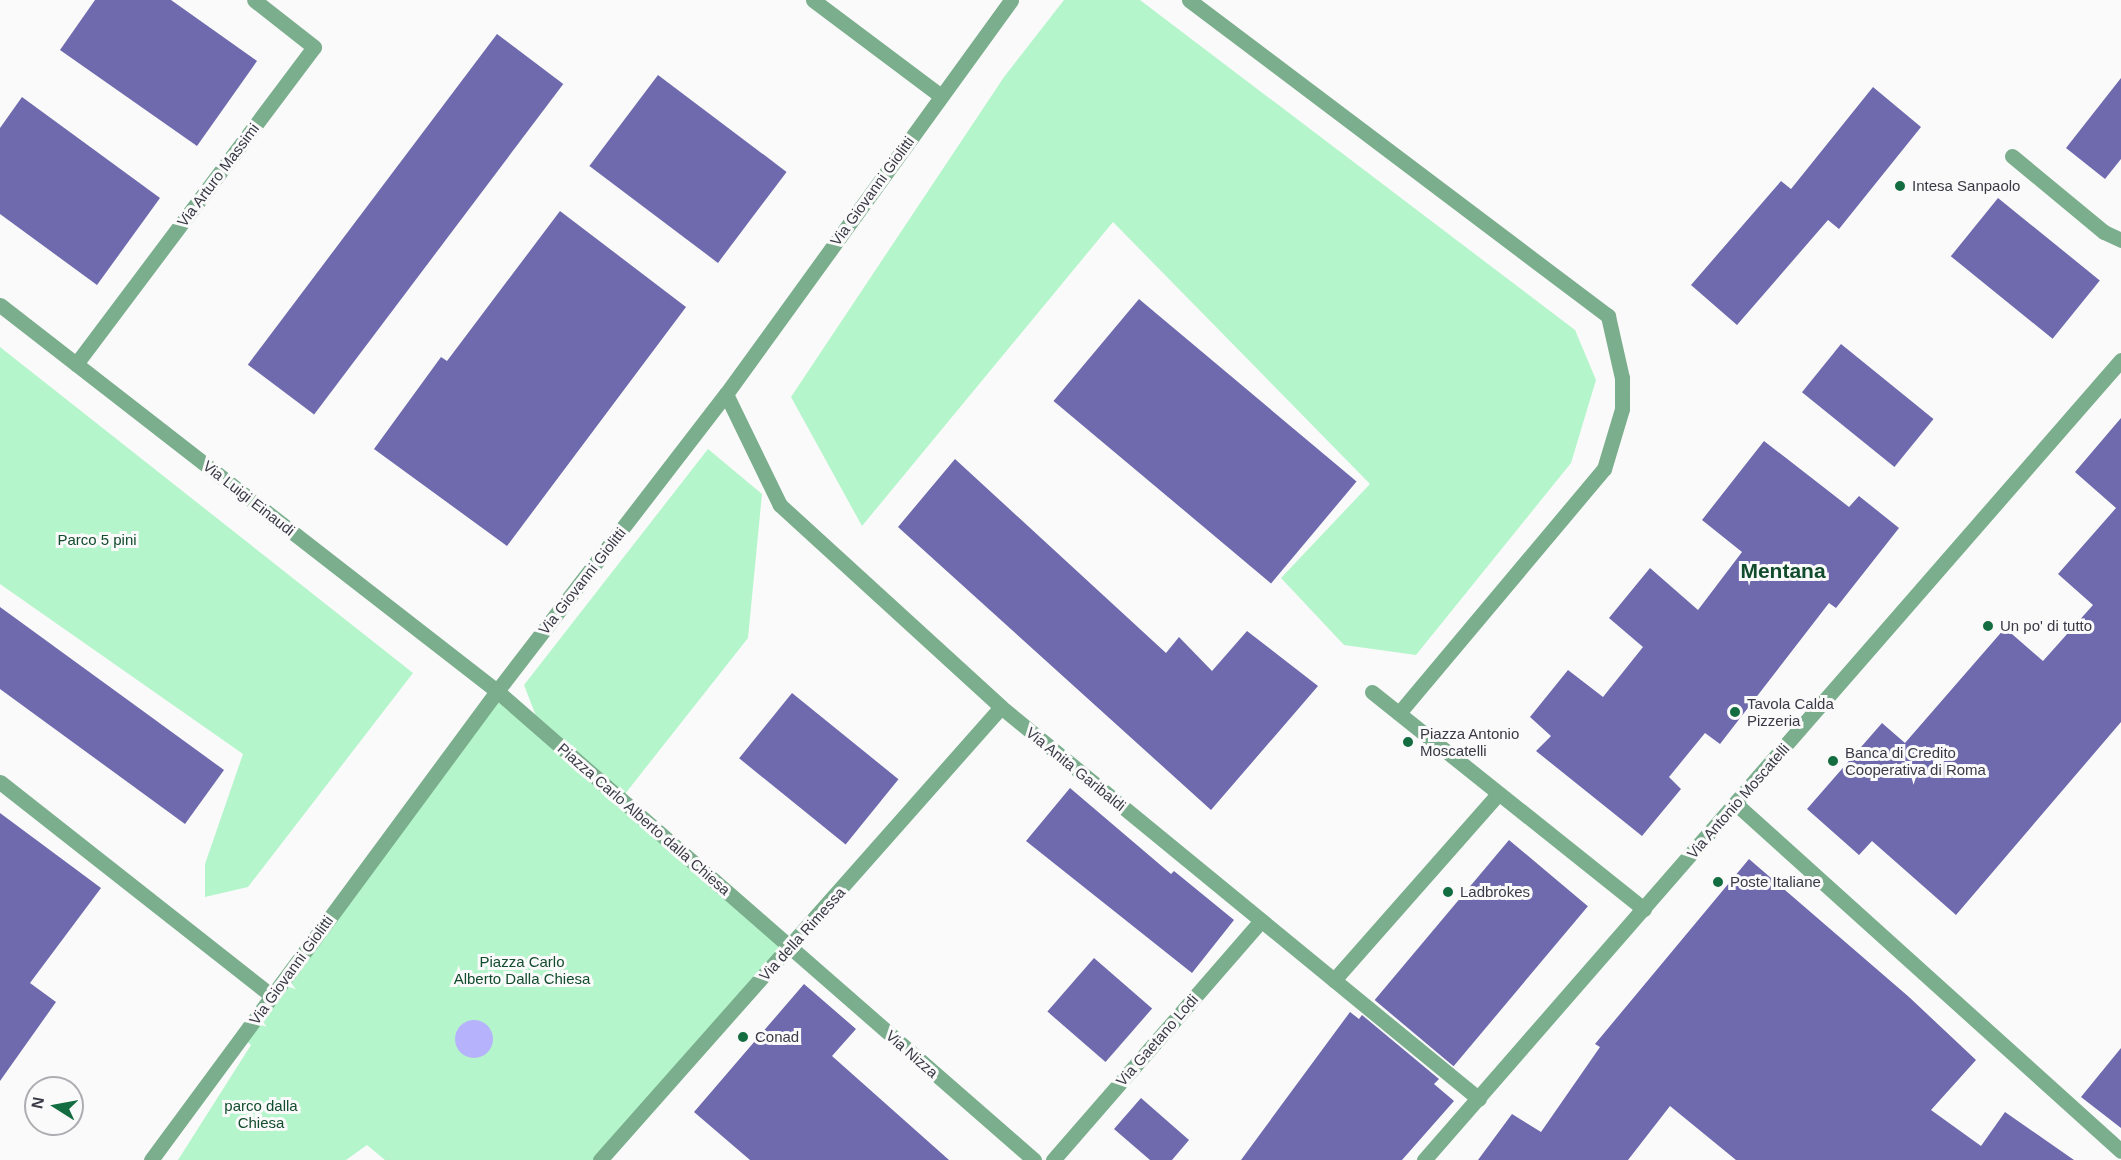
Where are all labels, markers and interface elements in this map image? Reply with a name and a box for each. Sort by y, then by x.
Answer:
street label: Via Arturo Massimi [173,119,263,231]
street label: Via Giovanni Giolitti [826,133,918,249]
place label: Intesa Sanpaolo [1912,177,2020,195]
marker: Intesa Sanpaolo [1893,179,1907,193]
street label: Via Luigi Einaudi [200,457,298,539]
street label: Via Giovanni Giolitti [535,524,629,638]
park label: Parco 5 pini [57,531,137,549]
district label: Mentana [1740,558,1826,584]
place label: Un po' di tutto [2000,617,2092,635]
marker: Un po' di tutto [1981,619,1995,633]
place label: Tavola Calda Pizzeria [1747,694,1834,729]
marker: Tavola Calda Pizzeria [1728,705,1742,719]
street label: Via Anita Garibaldi [1022,723,1130,815]
place label: Piazza Antonio Moscatelli [1420,724,1520,759]
marker: Piazza Antonio Moscatelli [1401,735,1415,749]
street label: Piazza Carlo Alberto dalla Chiesa [554,739,734,899]
street label: Via Antonio Moscatelli [1683,740,1793,862]
place label: Banca di Credito Cooperativa di Roma [1845,743,1986,778]
marker: Banca di Credito Cooperativa di Roma [1826,754,1840,768]
place label: Poste Italiane [1730,873,1821,891]
marker: Poste Italiane [1711,875,1725,889]
street label: Via della Rimessa [755,883,849,985]
place label: Ladbrokes [1460,883,1530,901]
marker: Ladbrokes [1441,885,1455,899]
street label: Via Giovanni Giolitti [245,912,337,1028]
park label: Piazza Carlo Alberto Dalla Chiesa [454,952,590,987]
street label: Via Gaetano Lodi [1112,990,1202,1090]
street label: Via Nizza [882,1027,942,1081]
place label: Conad [755,1028,799,1046]
marker: Conad [736,1030,750,1044]
north arrow [24,1076,84,1136]
text: N [28,1096,47,1110]
park label: parco dalla Chiesa [224,1096,298,1131]

